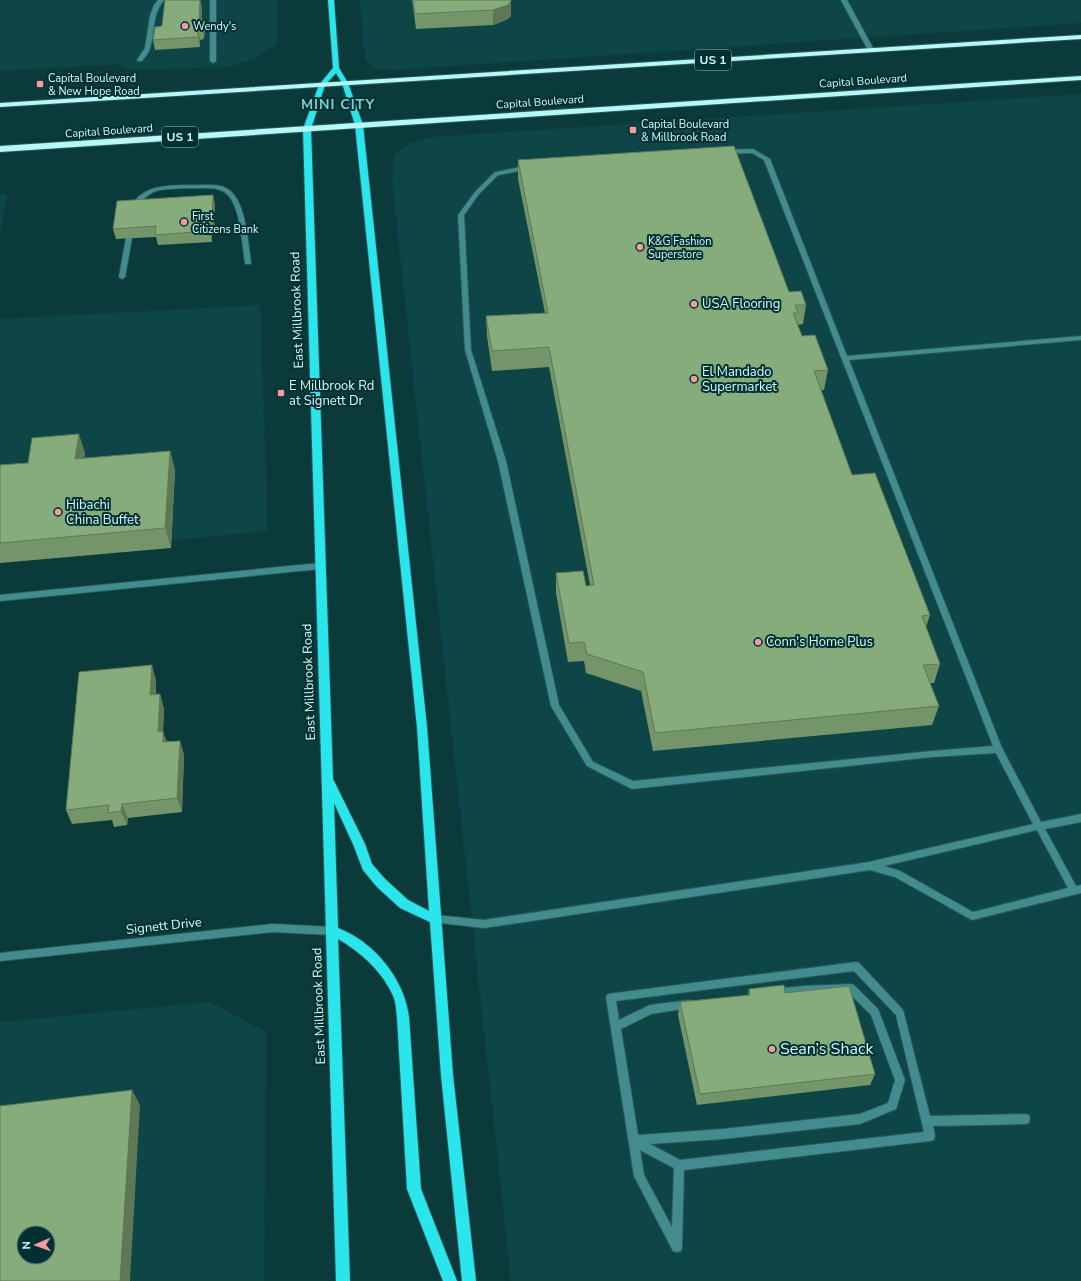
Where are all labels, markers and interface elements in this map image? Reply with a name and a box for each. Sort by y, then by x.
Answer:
place label: Wendy's [193,19,236,34]
marker: Wendy's [180,21,190,31]
road number: US 1 [695,50,731,70]
street label: Capital Boulevard [819,70,907,92]
place label: Capital Boulevard & New Hope Road [48,71,140,99]
marker: Capital Boulevard & New Hope Road [35,79,45,89]
street label: Capital Boulevard [496,91,584,113]
district label: MINI CITY [301,95,375,114]
place label: Capital Boulevard & Millbrook Road [641,117,729,145]
street label: Capital Boulevard [65,120,153,142]
marker: Capital Boulevard & Millbrook Road [628,125,638,135]
road number: US 1 [162,127,198,147]
place label: First Citizens Bank [192,209,259,237]
marker: First Citizens Bank [179,217,189,227]
place label: K&G Fashion Superstore [648,234,711,262]
marker: K&G Fashion Superstore [635,242,645,252]
street label: East Millbrook Road [286,251,308,369]
place label: USA Flooring [702,295,780,313]
marker: USA Flooring [689,299,699,309]
place label: El Mandado Supermarket [702,363,777,396]
marker: El Mandado Supermarket [689,374,699,384]
place label: E Millbrook Rd at Signett Dr [289,377,374,410]
marker: E Millbrook Rd at Signett Dr [276,388,286,398]
place label: Hibachi China Buffet [66,496,139,529]
marker: Hibachi China Buffet [53,507,63,517]
street label: East Millbrook Road [298,623,320,741]
place label: Conn's Home Plus [766,633,873,651]
marker: Conn's Home Plus [753,637,763,647]
street label: Signett Drive [125,913,203,939]
street label: East Millbrook Road [308,947,330,1065]
place label: Sean’s Shack [780,1038,874,1060]
marker: Sean’s Shack [767,1044,777,1054]
north arrow [16,1225,56,1265]
text: N [19,1241,34,1250]

